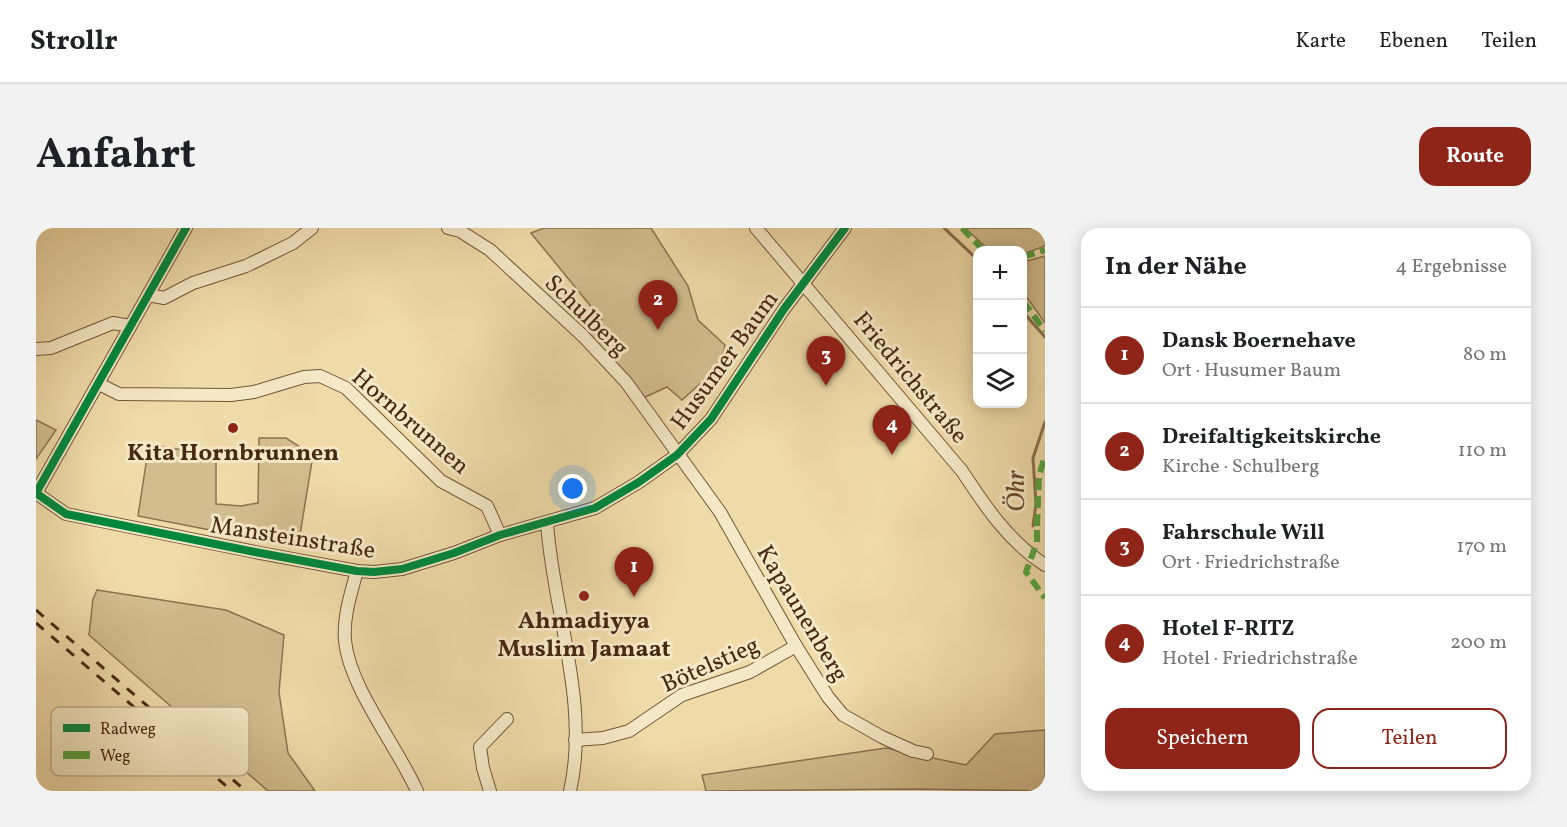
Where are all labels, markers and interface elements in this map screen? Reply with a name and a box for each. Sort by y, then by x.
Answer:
text: Strollr [30,22,118,61]
text: Karte [1295,27,1346,56]
text: Ebenen [1379,27,1448,56]
text: Teilen [1481,27,1537,56]
text: Anfahrt [36,127,196,186]
button: Route [1419,127,1531,186]
map controls [973,246,1027,408]
button: + [973,246,1027,300]
text: In der Nähe [1105,249,1247,285]
text: 4 Ergebnisse [1395,253,1507,281]
street label: Schulberg [536,268,635,365]
pin: 2 [638,280,678,330]
street label: Husumer Baum [663,285,788,438]
button: − [973,300,1027,354]
street label: Friedrichstraße [844,305,975,452]
text: Dansk Boernehave [1162,326,1356,357]
pin: 3 [806,336,846,386]
text: 1 [1120,341,1129,369]
text: 80 m [1463,341,1507,369]
button: layers [973,354,1027,408]
text: Ort · Husumer Baum [1162,357,1341,385]
street label: Hornbrunnen [343,362,476,483]
pin: 4 [872,406,912,455]
marker: Kita Hornbrunnen [226,421,240,435]
text: Dreifaltigkeitskirche [1162,422,1381,453]
place label: Kita Hornbrunnen [127,437,339,471]
text: 2 [1119,437,1130,465]
text: 110 m [1458,437,1507,465]
text: Kirche · Schulberg [1162,453,1319,481]
water label: Öhr [999,469,1035,512]
your location [558,474,587,503]
street label: Mansteinstraße [208,509,378,569]
text: Fahrschule Will [1162,518,1325,549]
text: 3 [1119,533,1130,561]
text: 170 m [1457,533,1507,561]
street label: Kapaunenberg [747,539,856,689]
pin: 1 [614,548,654,597]
text: Ort · Friedrichstraße [1162,549,1340,577]
marker: Ahmadiyya Muslim Jamaat [577,589,591,603]
place label: Ahmadiyya Muslim Jamaat [497,605,671,667]
text: Hotel F-RITZ [1162,614,1295,645]
street label: Bötelstieg [656,629,765,703]
text: 4 [1118,629,1131,657]
text: 200 m [1450,629,1507,657]
text: Hotel · Friedrichstraße [1162,645,1358,673]
legend [51,707,249,776]
button: Speichern [1105,708,1300,769]
button: Teilen [1312,708,1507,769]
text: Radweg [100,719,156,741]
text: Weg [100,746,131,768]

